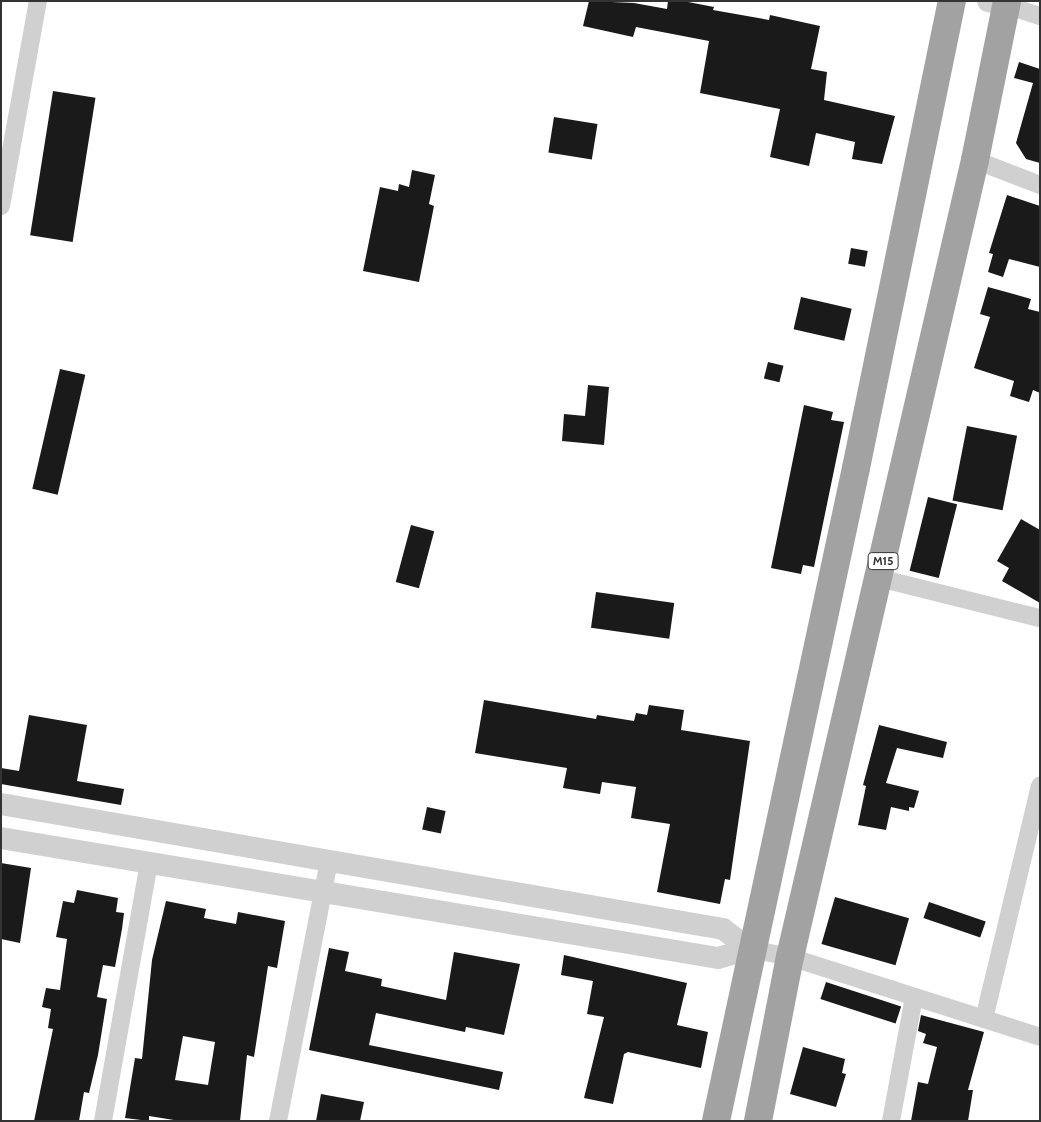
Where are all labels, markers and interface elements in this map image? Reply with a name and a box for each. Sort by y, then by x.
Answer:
road number: M15 [867,552,899,570]

